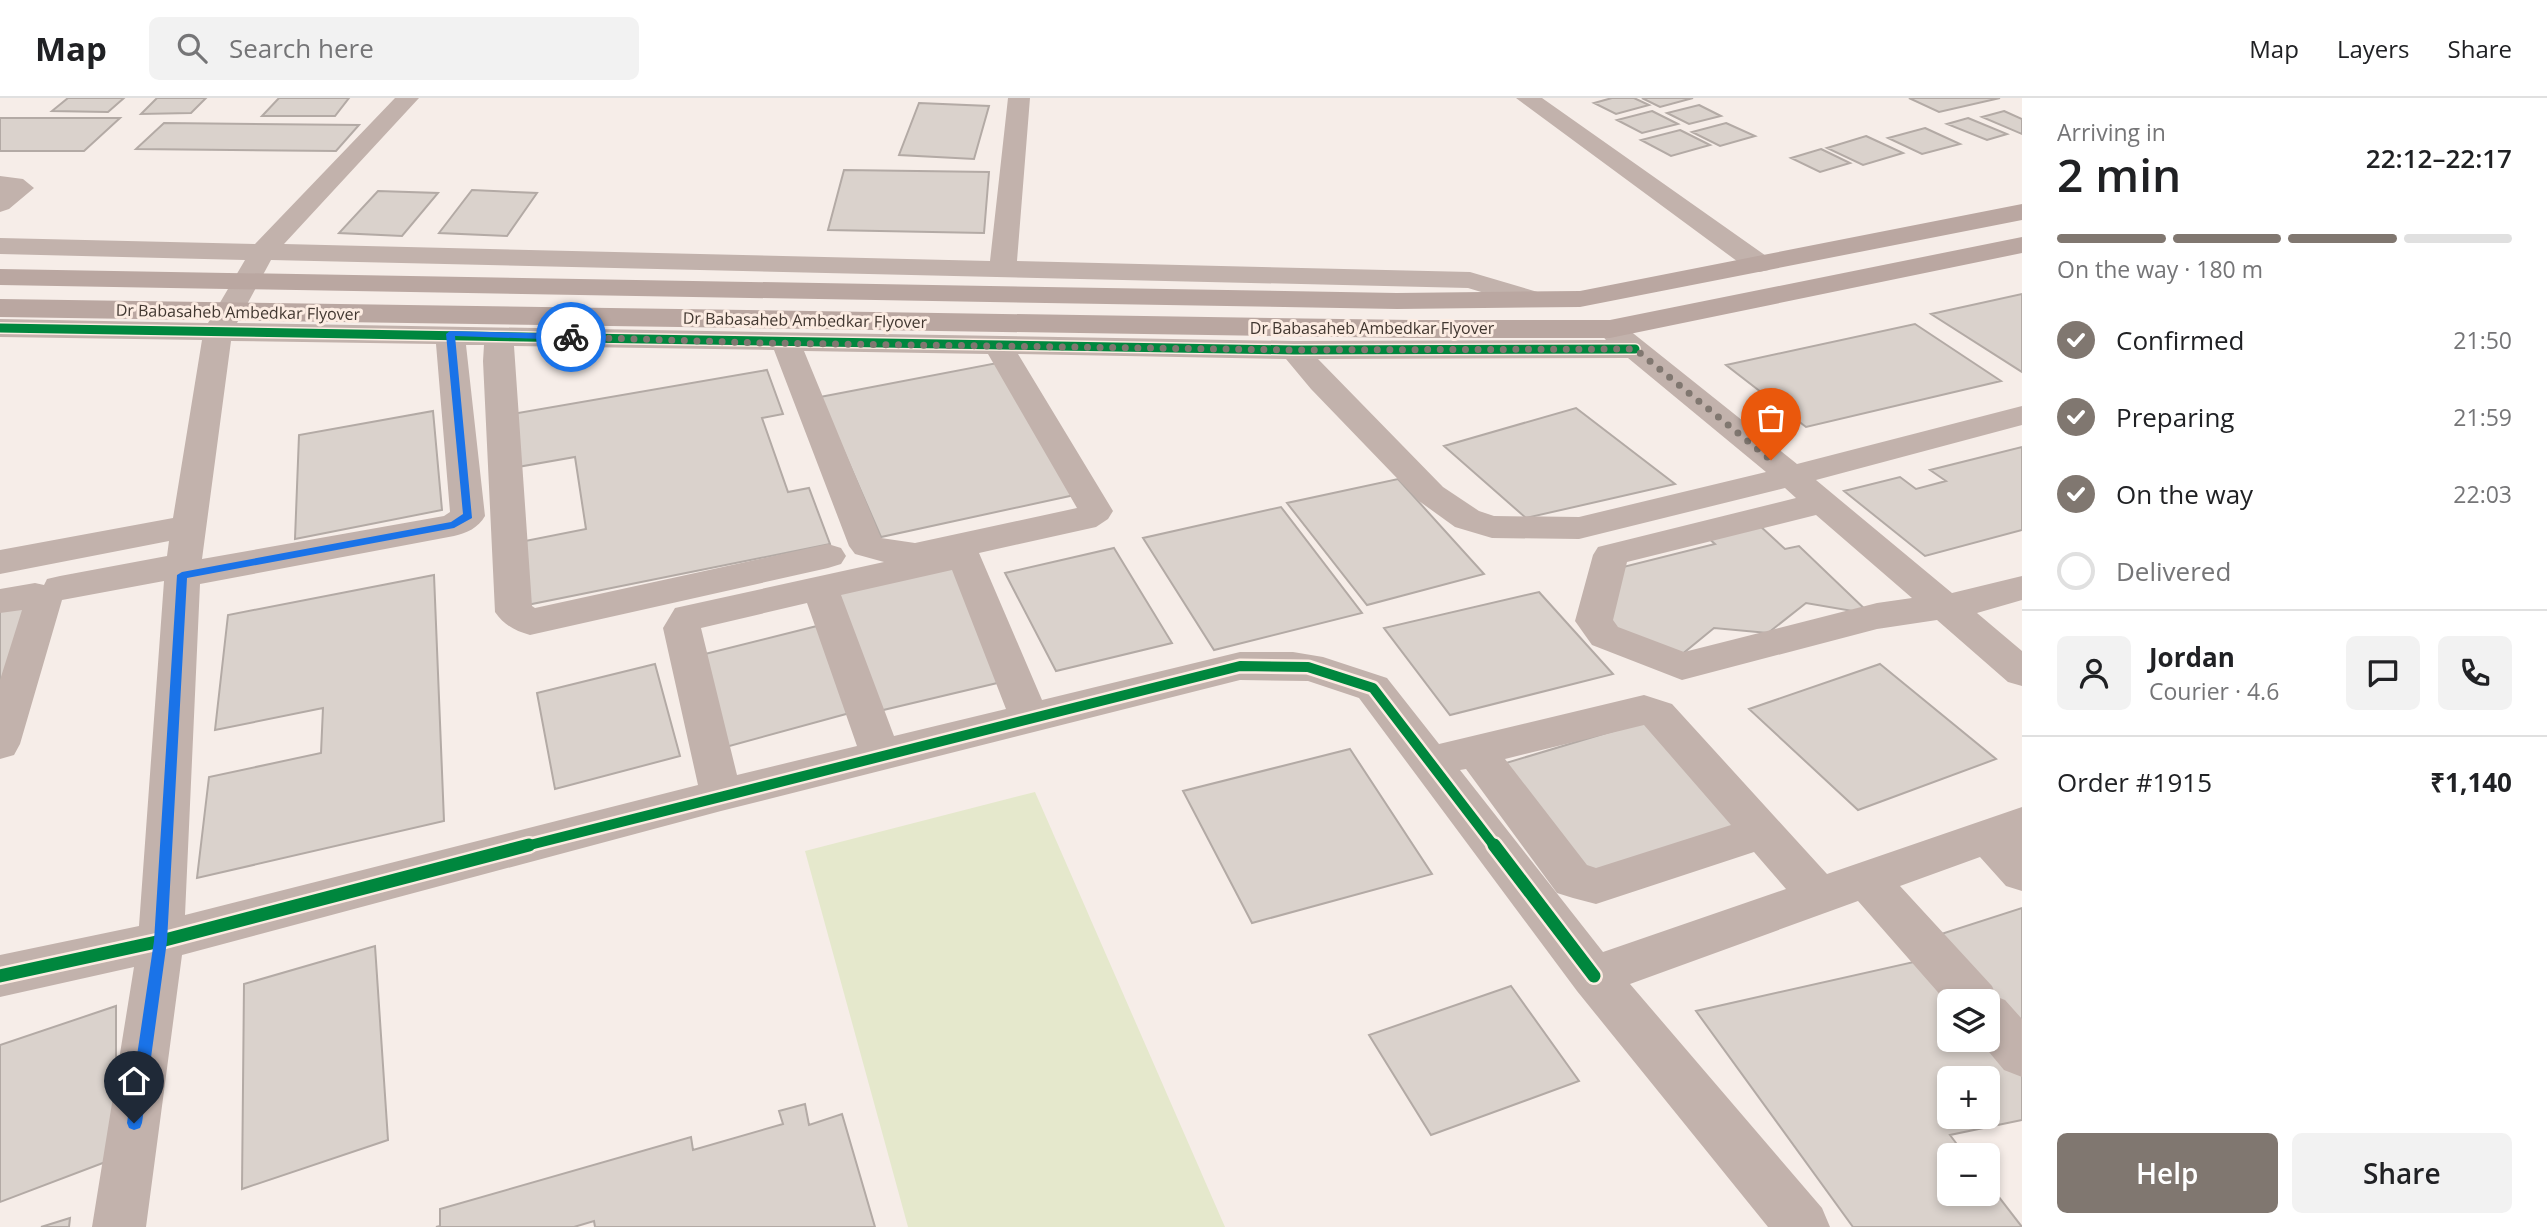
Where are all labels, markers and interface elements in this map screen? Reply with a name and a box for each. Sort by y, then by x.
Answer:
search box [149,17,639,80]
text: Map [35,26,107,71]
icon: search [173,29,211,67]
text: Search here [229,30,374,66]
text: Map [2249,32,2299,65]
text: Layers [2337,32,2410,65]
text: Share [2448,32,2512,65]
text: Arriving in [2057,116,2166,148]
text: 22:12–22:17 [2366,140,2512,176]
text: 2 min [2057,143,2181,205]
text: On the way · 180 m [2057,253,2263,285]
street label: Dr Babasaheb Ambedkar Flyover [116,299,361,325]
courier [536,302,606,372]
street label: Dr Babasaheb Ambedkar Flyover [683,307,928,333]
street label: Dr Babasaheb Ambedkar Flyover [1250,317,1495,339]
icon: bike [552,318,590,356]
icon: check [2057,321,2095,359]
text: Confirmed [2116,322,2244,358]
text: 21:50 [2453,324,2512,356]
pin [1741,388,1801,460]
icon: check [2057,398,2095,436]
icon: bag [1752,399,1790,437]
text: Preparing [2116,399,2234,435]
text: 21:59 [2453,401,2512,433]
icon: check [2057,475,2095,513]
text: On the way [2116,476,2253,512]
text: 22:03 [2453,478,2512,510]
text: Delivered [2116,553,2231,589]
button: person [2057,636,2131,710]
button: chat [2346,636,2420,710]
button: phone [2438,636,2512,710]
text: Jordan [2149,639,2235,675]
text: Courier · 4.6 [2149,675,2279,707]
text: Order #1915 [2057,764,2212,800]
text: ₹1,140 [2430,764,2512,800]
map controls [1937,989,2000,1206]
button: layers [1937,989,2000,1052]
pin [104,1051,164,1123]
icon: home [115,1062,153,1100]
button: + [1937,1066,2000,1129]
button: Help [2057,1133,2278,1213]
button: Share [2292,1133,2512,1213]
button: − [1937,1143,2000,1206]

